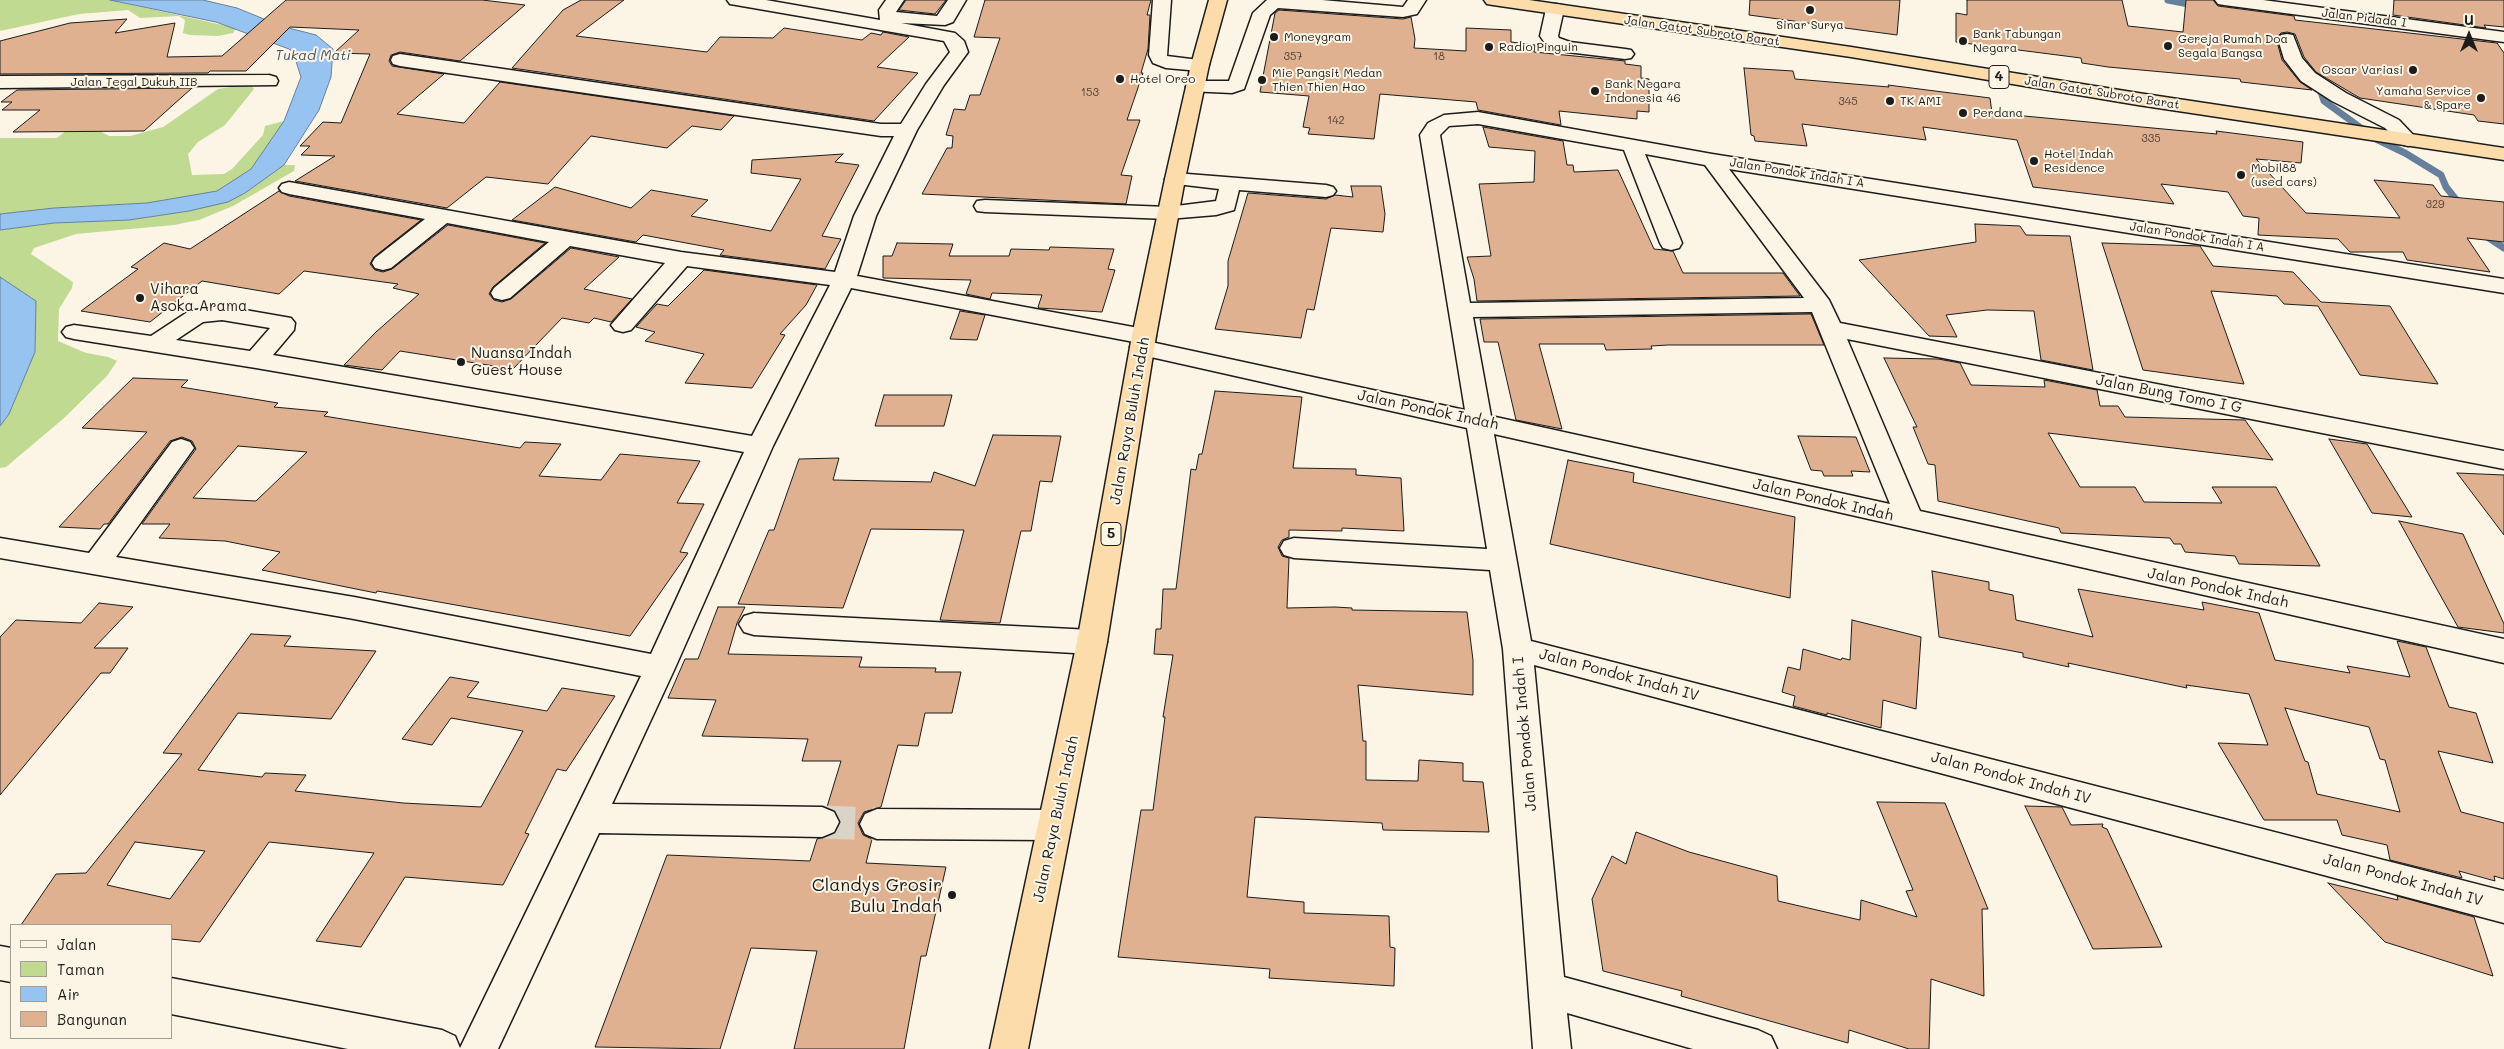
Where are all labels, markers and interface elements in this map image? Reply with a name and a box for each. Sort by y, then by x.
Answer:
marker: Sinar Surya [1804,4,1816,16]
street label: Jalan Pidada I [2321,6,2407,30]
north arrow [2444,10,2494,60]
text: U [2464,10,2474,29]
street label: Jalan Gatot Subroto Barat [1623,13,1781,49]
place label: Sinar Surya [1776,18,1844,32]
place label: Bank Tabungan Negara [1973,27,2061,55]
place label: Moneygram [1284,30,1351,44]
marker: Moneygram [1268,31,1280,43]
place label: Gereja Rumah Doa Segala Bangsa [2178,32,2288,60]
marker: Bank Tabungan Negara [1957,35,1969,47]
place label: Radio Pinguin [1499,40,1578,54]
marker: Gereja Rumah Doa Segala Bangsa [2162,40,2174,52]
marker: Radio Pinguin [1483,41,1495,53]
water label: Tukad Mati [275,48,351,64]
house number: 357 [1284,50,1302,64]
house number: 18 [1433,50,1445,64]
place label: Oscar Variasi [2321,63,2403,77]
marker: Oscar Variasi [2407,64,2419,76]
place label: Mie Pangsit Medan Thien Thien Hao [1272,66,1382,94]
road number: 4 [1989,66,2009,88]
place label: Hotel Oreo [1130,72,1195,86]
marker: Hotel Oreo [1114,73,1126,85]
marker: Mie Pangsit Medan Thien Thien Hao [1256,74,1268,86]
street label: Jalan Gatot Subroto Barat [2023,74,2181,112]
street label: Jalan Tegal Dukuh IIB [71,75,197,89]
place label: Bank Negara Indonesia 46 [1605,77,1681,105]
place label: Yamaha Service & Spare [2376,84,2471,112]
marker: Bank Negara Indonesia 46 [1589,85,1601,97]
house number: 153 [1081,86,1099,100]
marker: Yamaha Service & Spare [2475,92,2487,104]
place label: TK AMI [1900,94,1941,108]
house number: 345 [1838,95,1858,109]
marker: TK AMI [1884,95,1896,107]
place label: Perdana [1973,106,2023,120]
marker: Perdana [1957,107,1969,119]
house number: 142 [1327,114,1345,128]
house number: 335 [2141,132,2161,146]
place label: Hotel Indah Residence [2044,147,2113,175]
street label: Jalan Pondok Indah I A [1729,155,1865,191]
marker: Hotel Indah Residence [2028,155,2040,167]
place label: Mobil88 (used cars) [2251,161,2317,189]
marker: Mobil88 (used cars) [2235,169,2247,181]
house number: 329 [2425,198,2445,212]
street label: Jalan Pondok Indah I A [2129,219,2265,255]
place label: Vihara Asoka Arama [150,280,247,315]
marker: Vihara Asoka Arama [134,292,146,304]
street label: Jalan Raya Buluh Indah [1106,336,1154,506]
place label: Nuansa Indah Guest House [471,344,572,379]
marker: Nuansa Indah Guest House [455,356,467,368]
street label: Jalan Bung Tomo I G [2094,371,2244,417]
street label: Jalan Pondok Indah [1356,386,1500,434]
street label: Jalan Pondok Indah [1751,475,1895,525]
road number: 5 [1101,522,1121,546]
street label: Jalan Pondok Indah [2146,564,2290,612]
street label: Jalan Pondok Indah IV [1537,645,1701,705]
street label: Jalan Pondok Indah I [1509,656,1541,812]
street label: Jalan Raya Buluh Indah [1030,734,1082,904]
street label: Jalan Pondok Indah IV [1929,748,2093,808]
street label: Jalan Pondok Indah IV [2321,850,2485,910]
place label: Clandys Grosir Bulu Indah [812,874,942,916]
marker: Clandys Grosir Bulu Indah [946,889,958,901]
legend [10,924,172,1039]
text: Jalan [57,934,96,954]
text: Taman [57,959,104,979]
text: Air [57,984,80,1004]
text: Bangunan [57,1009,127,1029]

